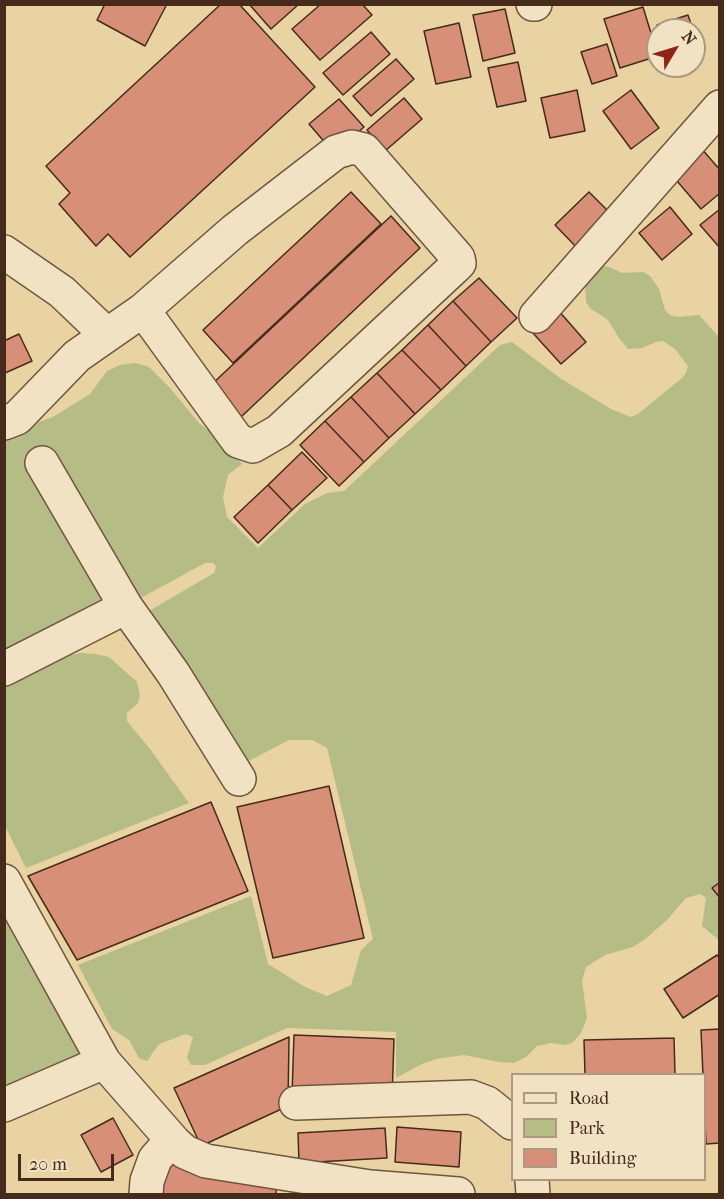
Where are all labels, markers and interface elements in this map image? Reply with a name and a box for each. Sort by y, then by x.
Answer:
north arrow [646,18,706,78]
text: N [678,27,700,48]
legend [511,1073,706,1181]
text: Road [569,1088,609,1109]
text: Park [569,1118,605,1139]
scale bar [21,1142,117,1180]
text: Building [569,1148,636,1169]
text: 20 m [29,1154,67,1175]

